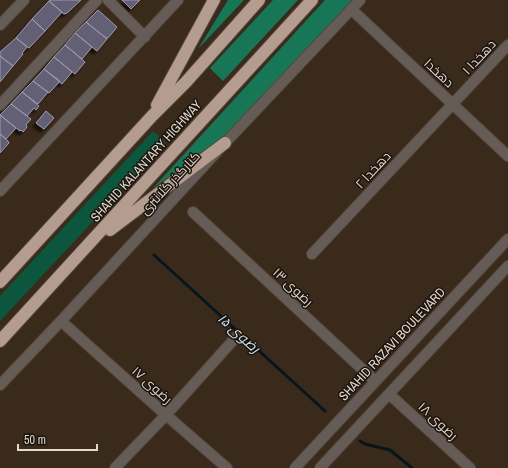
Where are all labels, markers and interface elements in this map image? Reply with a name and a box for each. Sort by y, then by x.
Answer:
street label: دهخدا ۱ [458,36,500,78]
street label: دهخدا [420,55,458,91]
street label: SHAHID KALANTARY HIGHWAY [87,97,205,225]
street label: کنارگذر کلانتری [136,148,204,218]
street label: دهخدا ۲ [352,148,394,192]
street label: رضوی ۱۳ [269,264,317,310]
street label: SHAHID RAZAVI BOULEVARD [335,284,449,404]
water label: رضوی ۱۵ [214,309,265,358]
street label: رضوی ۱۷ [128,363,176,407]
street label: رضوی ۱۸ [415,398,461,444]
scale bar [18,426,97,452]
text: 50 m [24,432,46,448]

